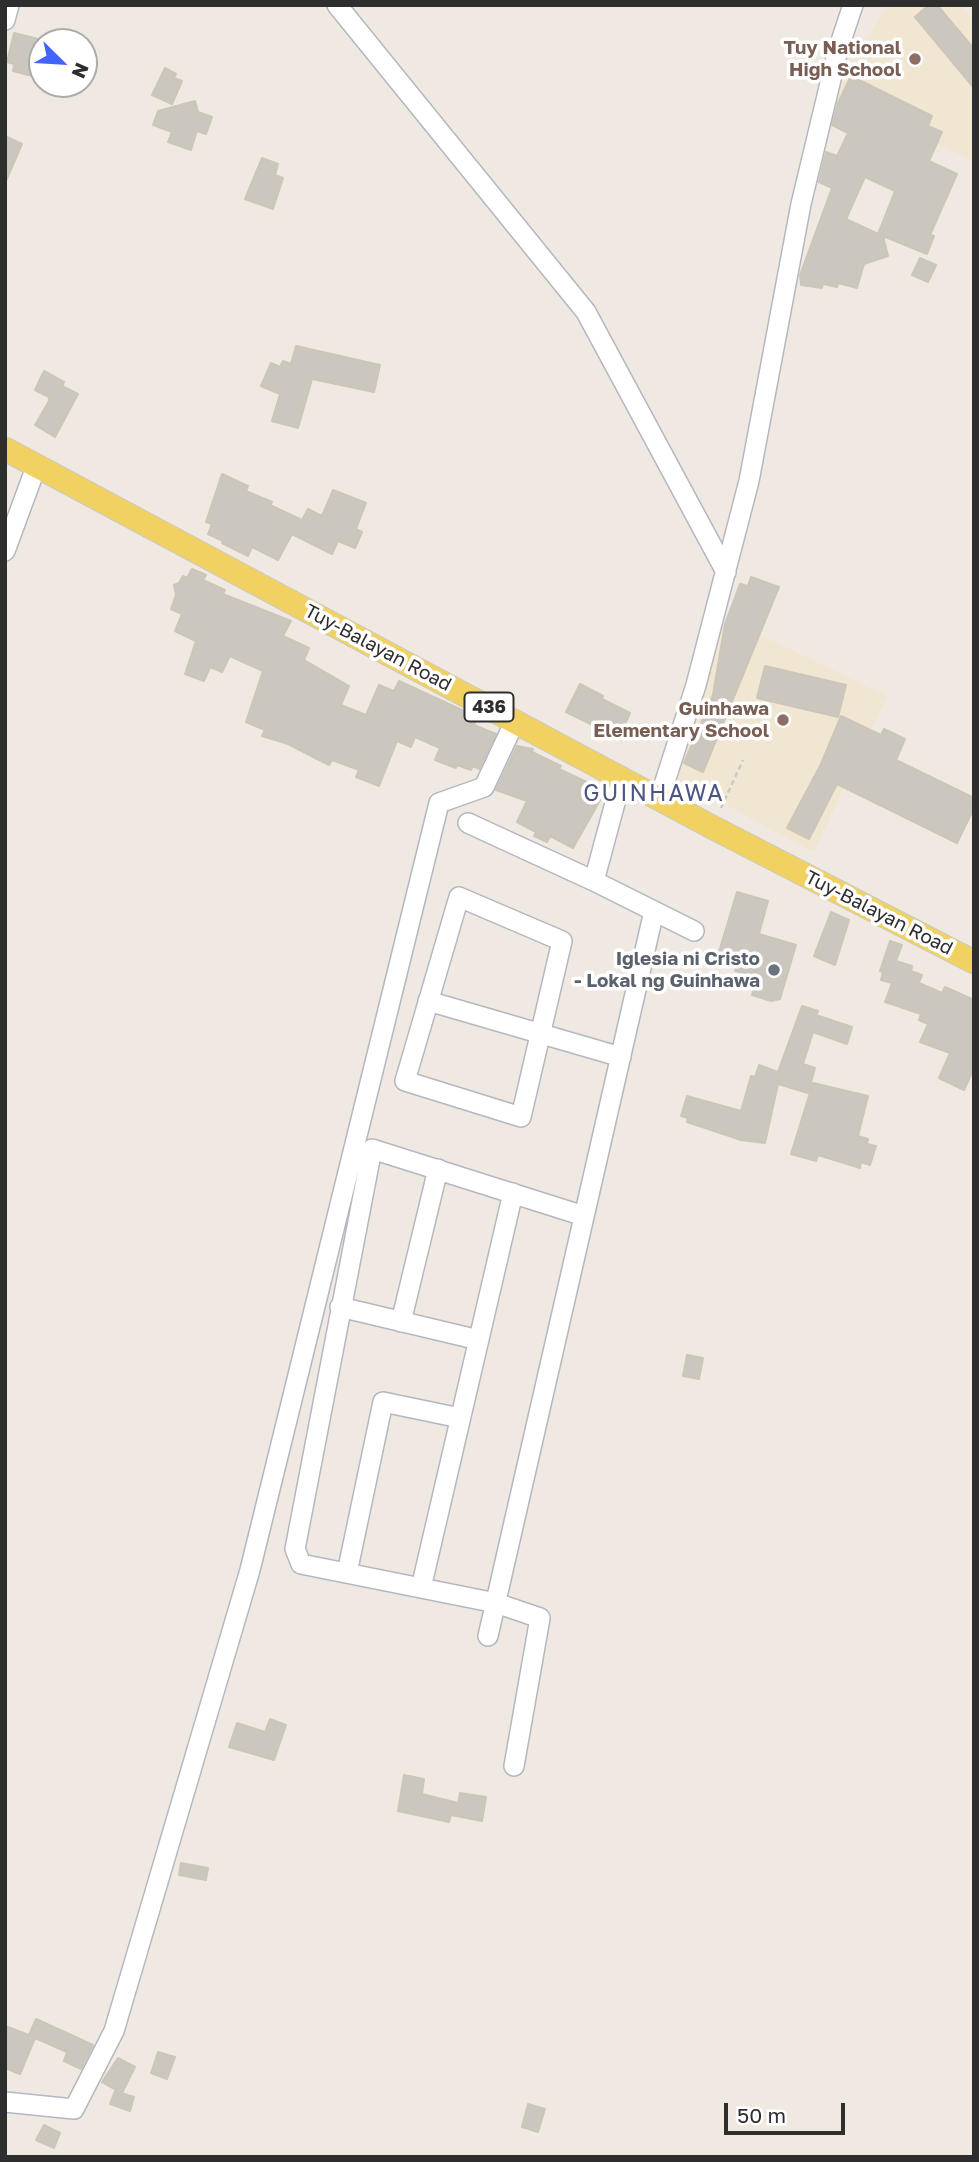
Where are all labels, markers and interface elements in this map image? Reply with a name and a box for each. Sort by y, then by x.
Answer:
north arrow [28,28,98,98]
place label: Tuy National High School [783,37,901,81]
marker: Tuy National High School [907,51,923,67]
text: N [67,60,94,82]
street label: Tuy-Balayan Road [301,600,455,696]
road number: 436 [464,692,514,722]
place label: Guinhawa Elementary School [593,698,769,742]
marker: Guinhawa Elementary School [775,712,791,728]
district label: GUINHAWA [584,780,724,808]
street label: Tuy-Balayan Road [801,866,957,960]
place label: Iglesia ni Cristo - Lokal ng Guinhawa [574,948,760,992]
marker: Iglesia ni Cristo - Lokal ng Guinhawa [766,962,782,978]
scale bar [727,2088,848,2132]
text: 50 m [737,2102,786,2128]

